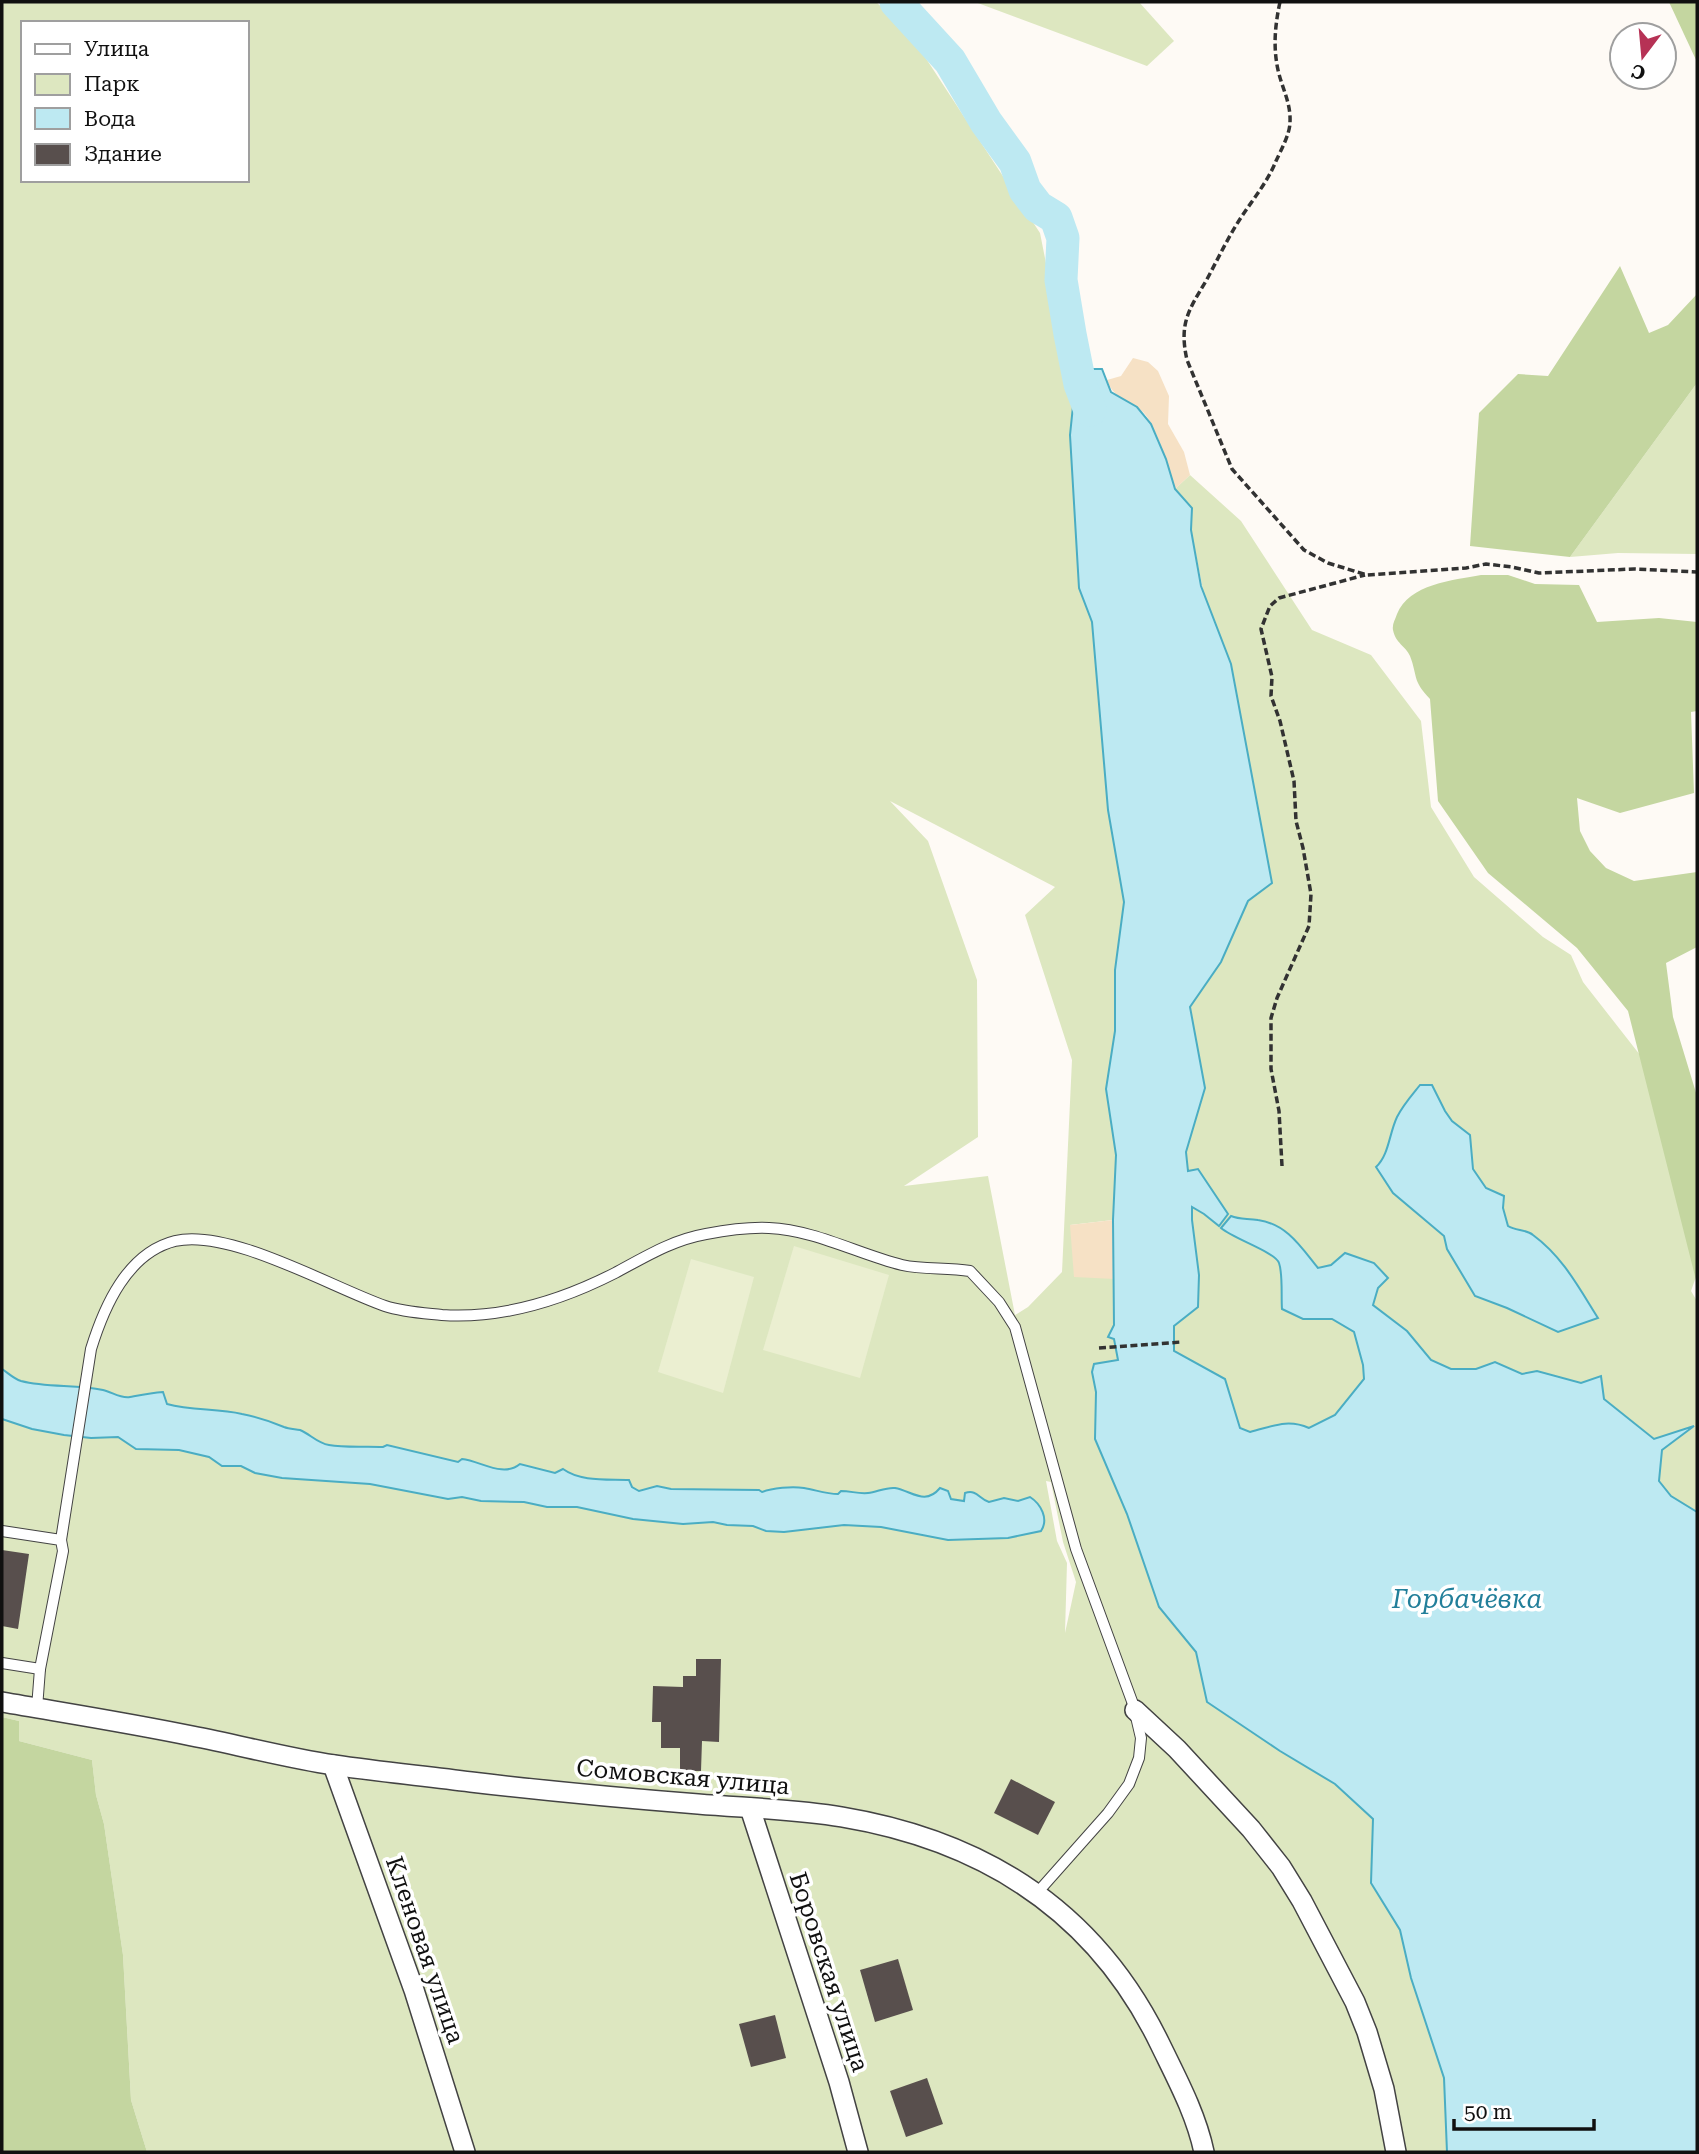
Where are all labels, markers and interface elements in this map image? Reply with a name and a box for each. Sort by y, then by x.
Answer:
legend [21,21,248,182]
north arrow [1608,21,1678,91]
text: Улица [84,37,150,61]
text: С [1629,59,1648,85]
text: Парк [84,72,140,96]
text: Вода [84,107,136,131]
text: Здание [84,142,162,166]
water label: Горбачёвка [1391,1584,1542,1614]
street label: Сомовская улица [575,1754,791,1800]
street label: Кленовая улица [380,1853,470,2047]
street label: Боровская улица [784,1869,874,2075]
scale bar [1454,2088,1594,2132]
text: 50 m [1464,2100,1512,2124]

